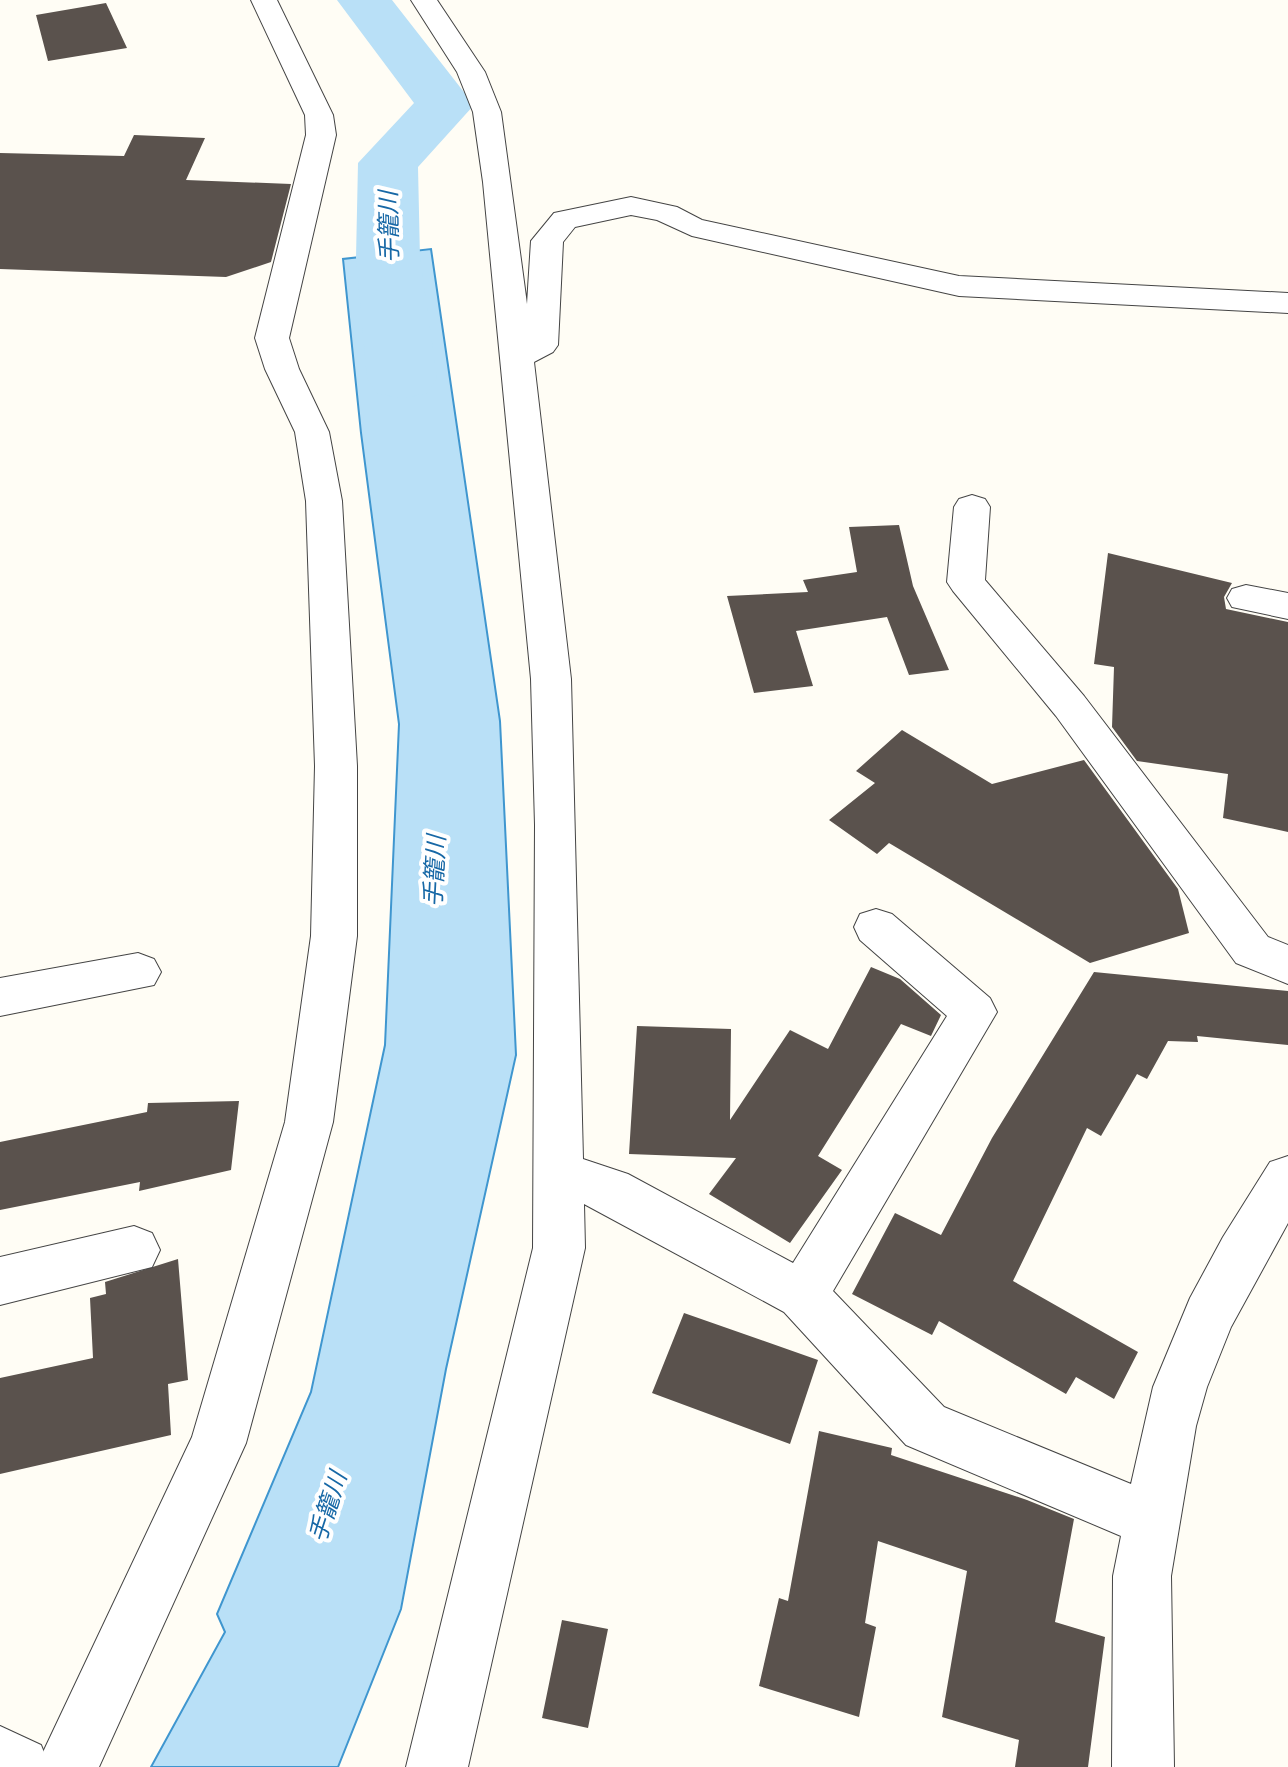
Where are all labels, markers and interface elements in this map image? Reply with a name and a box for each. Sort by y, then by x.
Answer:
water label: 手籠川 [374,188,404,263]
water label: 手籠川 [419,831,451,908]
water label: 手籠川 [304,1466,353,1546]

